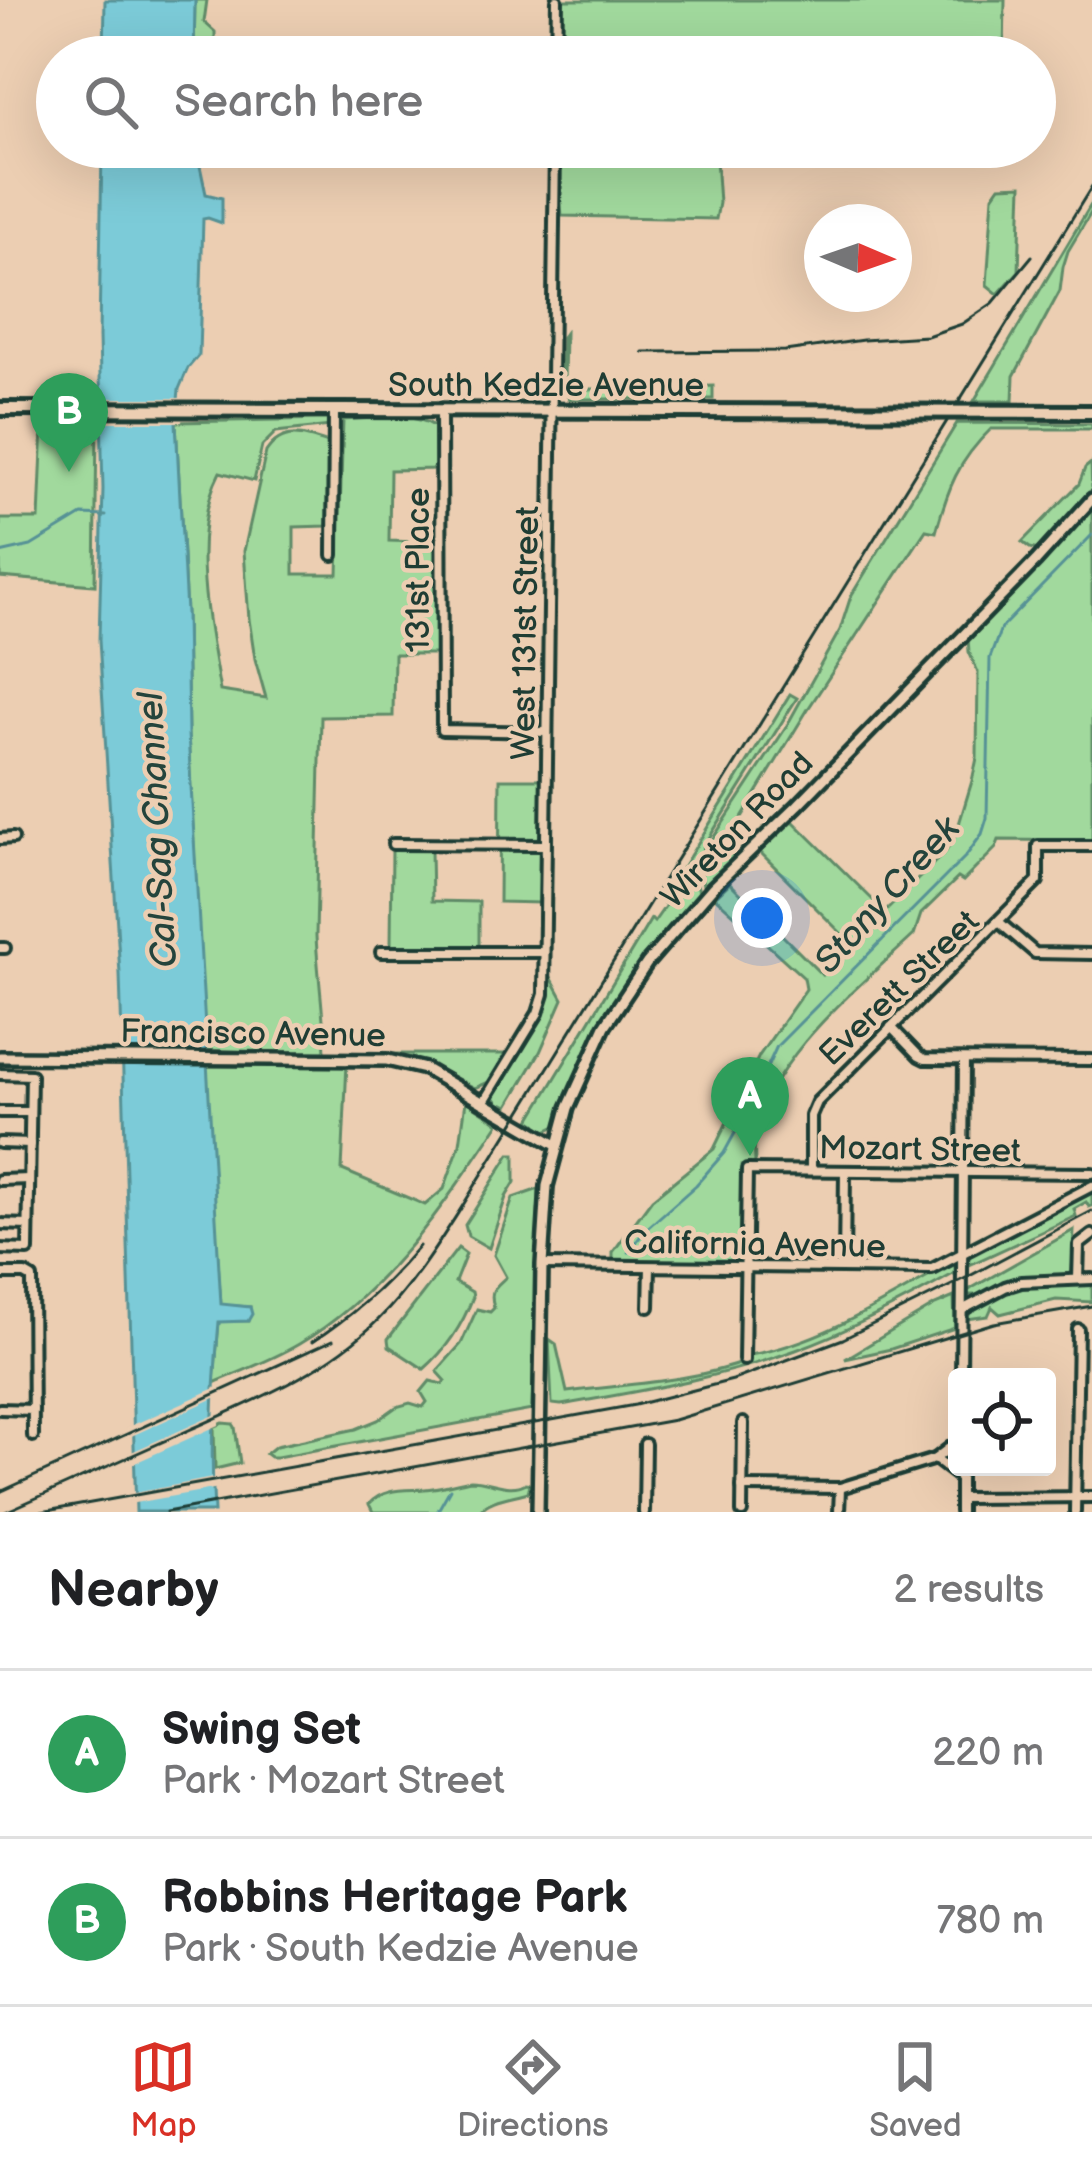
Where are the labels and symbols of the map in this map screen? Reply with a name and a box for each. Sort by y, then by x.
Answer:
north arrow [804,204,912,312]
street label: South Kedzie Avenue [388,366,704,406]
pin: B [30,373,108,472]
street label: 131st Place [399,488,439,652]
street label: West 131st Street [504,506,548,761]
water label: Cal-Sag Channel [130,689,187,969]
street label: Wireton Road [653,744,822,917]
water label: Stony Creek [806,807,970,983]
your location [732,888,792,948]
street label: Everett Street [811,902,988,1075]
street label: Francisco Avenue [120,1012,386,1056]
pin: A [711,1057,789,1156]
street label: Mozart Street [818,1128,1021,1172]
street label: California Avenue [624,1223,886,1267]

